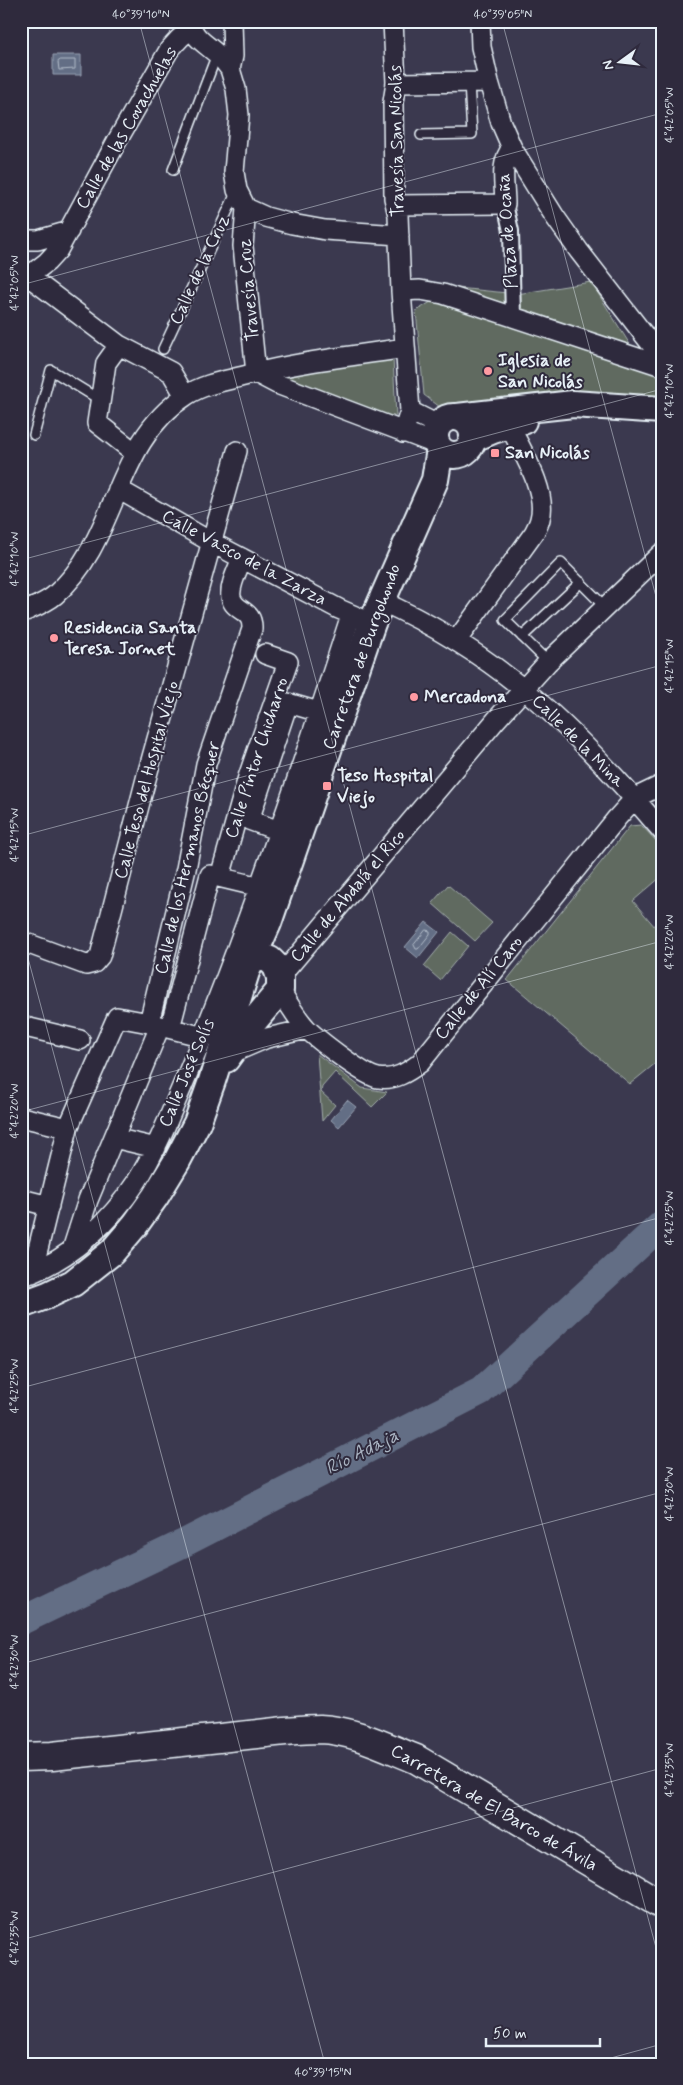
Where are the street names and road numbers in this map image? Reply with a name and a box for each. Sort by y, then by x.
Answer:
street label: Calle de las Covachuelas [71,42,183,214]
street label: Travesía San Nicolás [384,65,410,217]
street label: Plaza de Ocaña [492,173,524,289]
street label: Calle de la Cruz [164,211,236,329]
street label: Travesía Cruz [233,238,265,342]
street label: Calle Vasco de la Zarza [157,504,331,612]
street label: Carretera de Burgohondo [317,561,408,754]
street label: Calle Pintor Chicharro [220,674,294,842]
street label: Calle Teso del Hospital Viejo [109,678,185,882]
street label: Calle de la Mina [526,689,630,793]
street label: Calle de los Hermanos Bécquer [149,739,227,977]
street label: Calle de Abdalá el Rico [285,824,411,968]
street label: Calle de Alí Caro [430,931,528,1045]
street label: Calle José Solís [153,1015,221,1131]
street label: Carretera de El Barco de Ávila [386,1739,602,1877]

